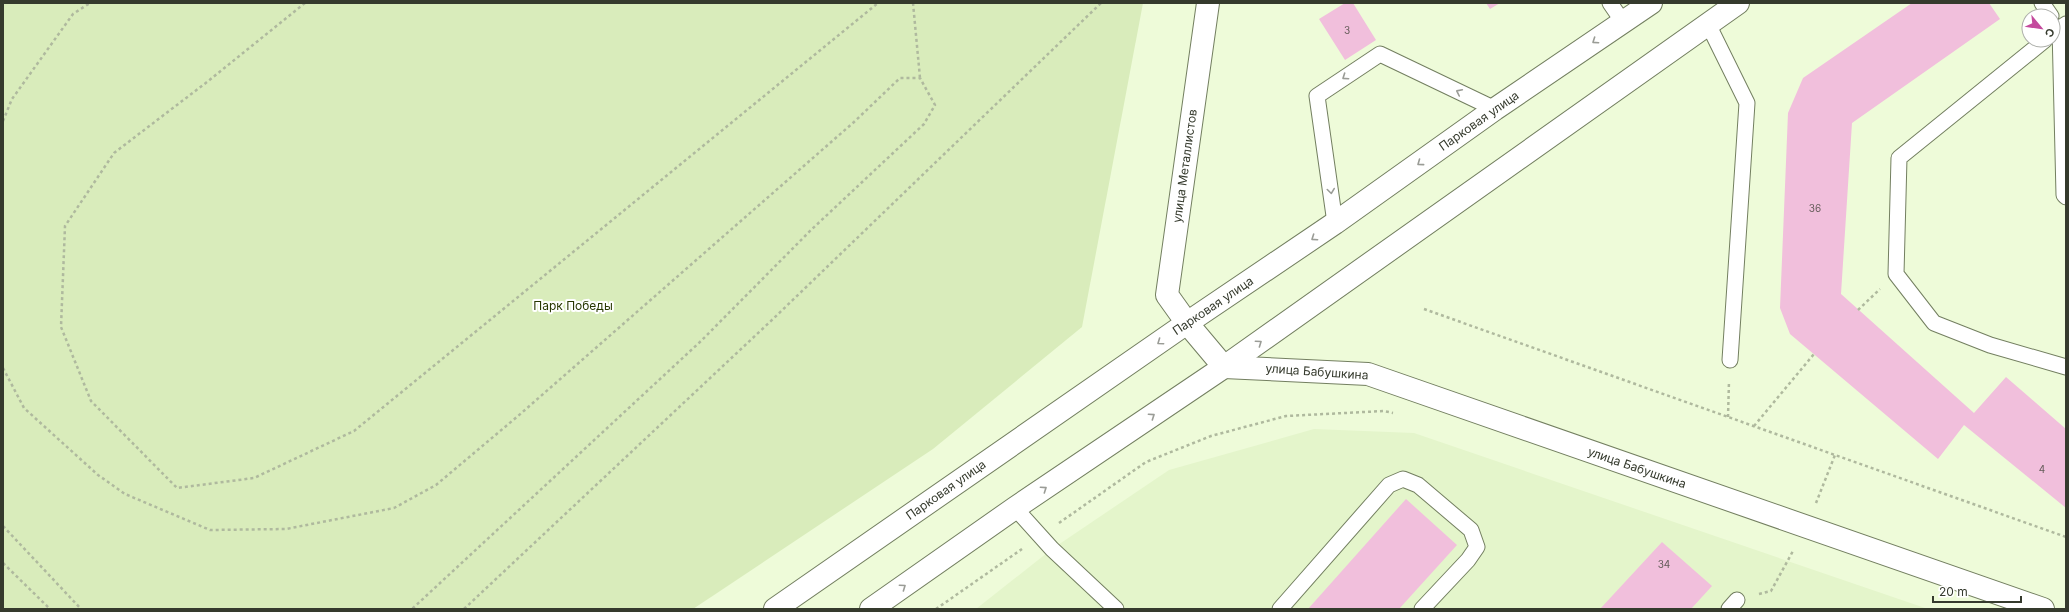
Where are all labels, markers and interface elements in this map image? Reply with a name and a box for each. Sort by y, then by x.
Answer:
north arrow [2021,8,2061,48]
house number: 3 [1344,24,1350,36]
text: С [2042,26,2058,40]
one-way arrow [1593,36,1600,43]
one-way arrow [1343,72,1350,79]
street label: Парковая улица [1436,87,1522,154]
one-way arrow [1456,89,1464,97]
street label: улица Металлистов [1169,108,1200,224]
one-way arrow [1417,158,1424,165]
one-way arrow [1326,188,1335,194]
house number: 36 [1809,202,1821,214]
one-way arrow [1311,233,1318,240]
street label: Парковая улица [1170,273,1256,338]
park label: Парк Победы [533,298,613,313]
one-way arrow [1157,337,1164,344]
one-way arrow [1255,340,1262,347]
street label: улица Бабушкина [1265,360,1369,383]
one-way arrow [1148,413,1155,421]
street label: улица Бабушкина [1586,444,1688,491]
street label: Парковая улица [903,456,989,523]
house number: 4 [2039,463,2045,475]
one-way arrow [1040,486,1047,494]
house number: 34 [1658,558,1670,570]
scale bar [1933,578,2021,604]
text: 20 m [1939,584,1968,599]
one-way arrow [898,585,905,592]

